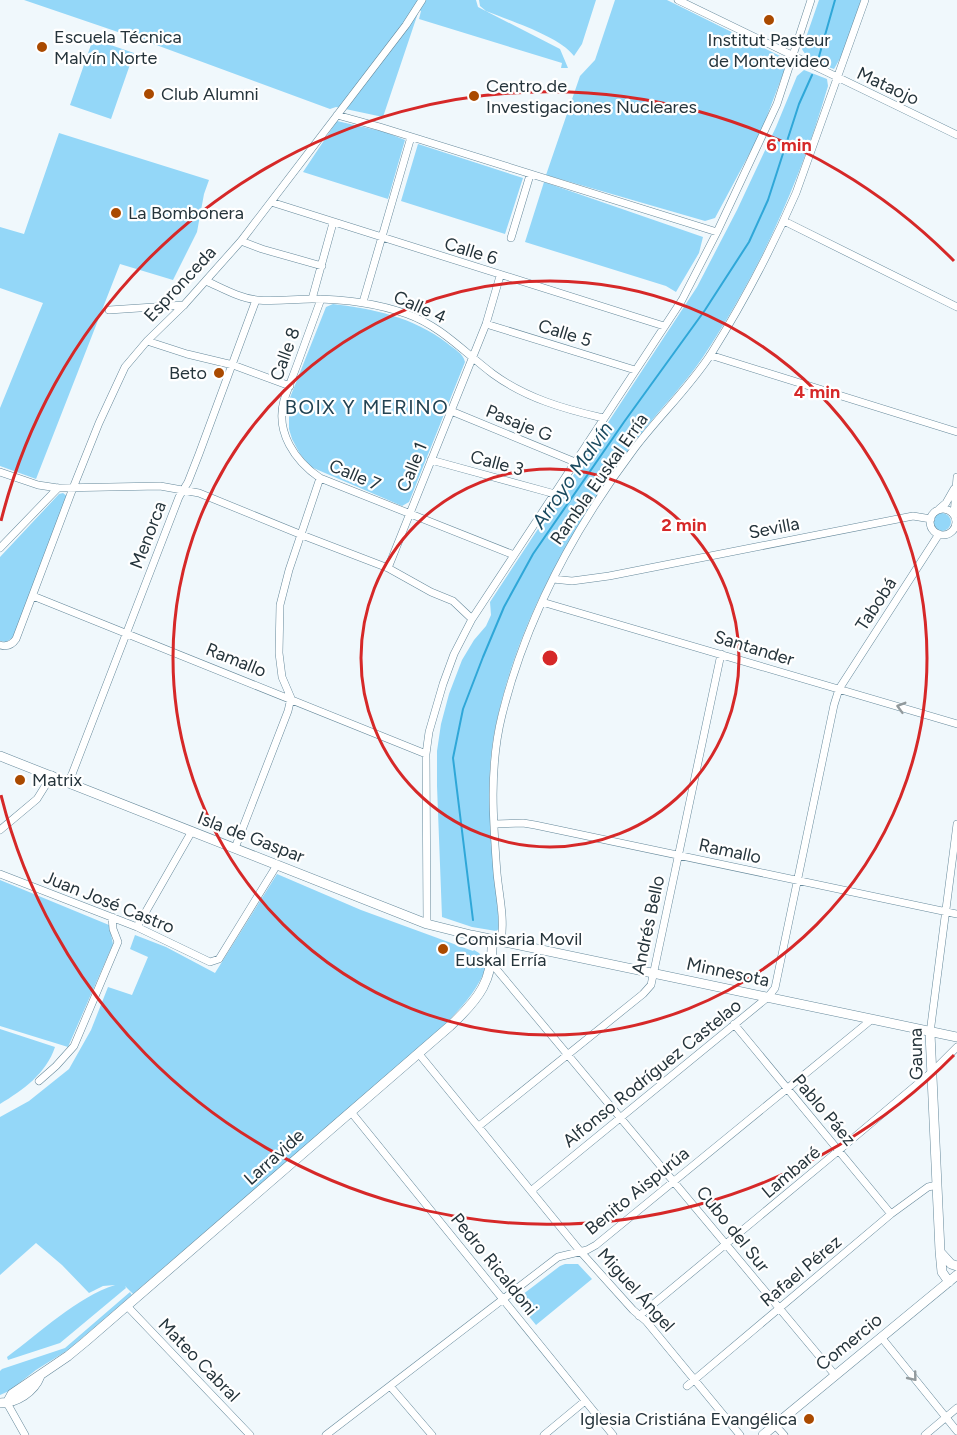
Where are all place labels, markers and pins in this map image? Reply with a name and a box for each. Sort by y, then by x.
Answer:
marker: Institut Pasteur de Montevideo [762,13,776,27]
place label: Escuela Técnica Malvín Norte [54,26,182,69]
place label: Institut Pasteur de Montevideo [708,29,830,72]
marker: Escuela Técnica Malvín Norte [35,40,49,54]
place label: Centro de Investigaciones Nucleares [486,75,697,118]
place label: Club Alumni [161,83,259,105]
marker: Club Alumni [142,87,156,101]
marker: Centro de Investigaciones Nucleares [467,89,481,103]
place label: La Bombonera [128,202,244,224]
marker: La Bombonera [109,206,123,220]
place label: Beto [169,362,207,384]
marker: Beto [212,366,226,380]
centre of rings [540,648,560,668]
place label: Matrix [32,769,82,791]
marker: Matrix [13,773,27,787]
place label: Comisaria Movil Euskal Erría [455,928,582,971]
marker: Comisaria Movil Euskal Erría [436,942,450,956]
place label: Iglesia Cristiána Evangélica [580,1408,797,1430]
marker: Iglesia Cristiána Evangélica [802,1412,816,1426]

